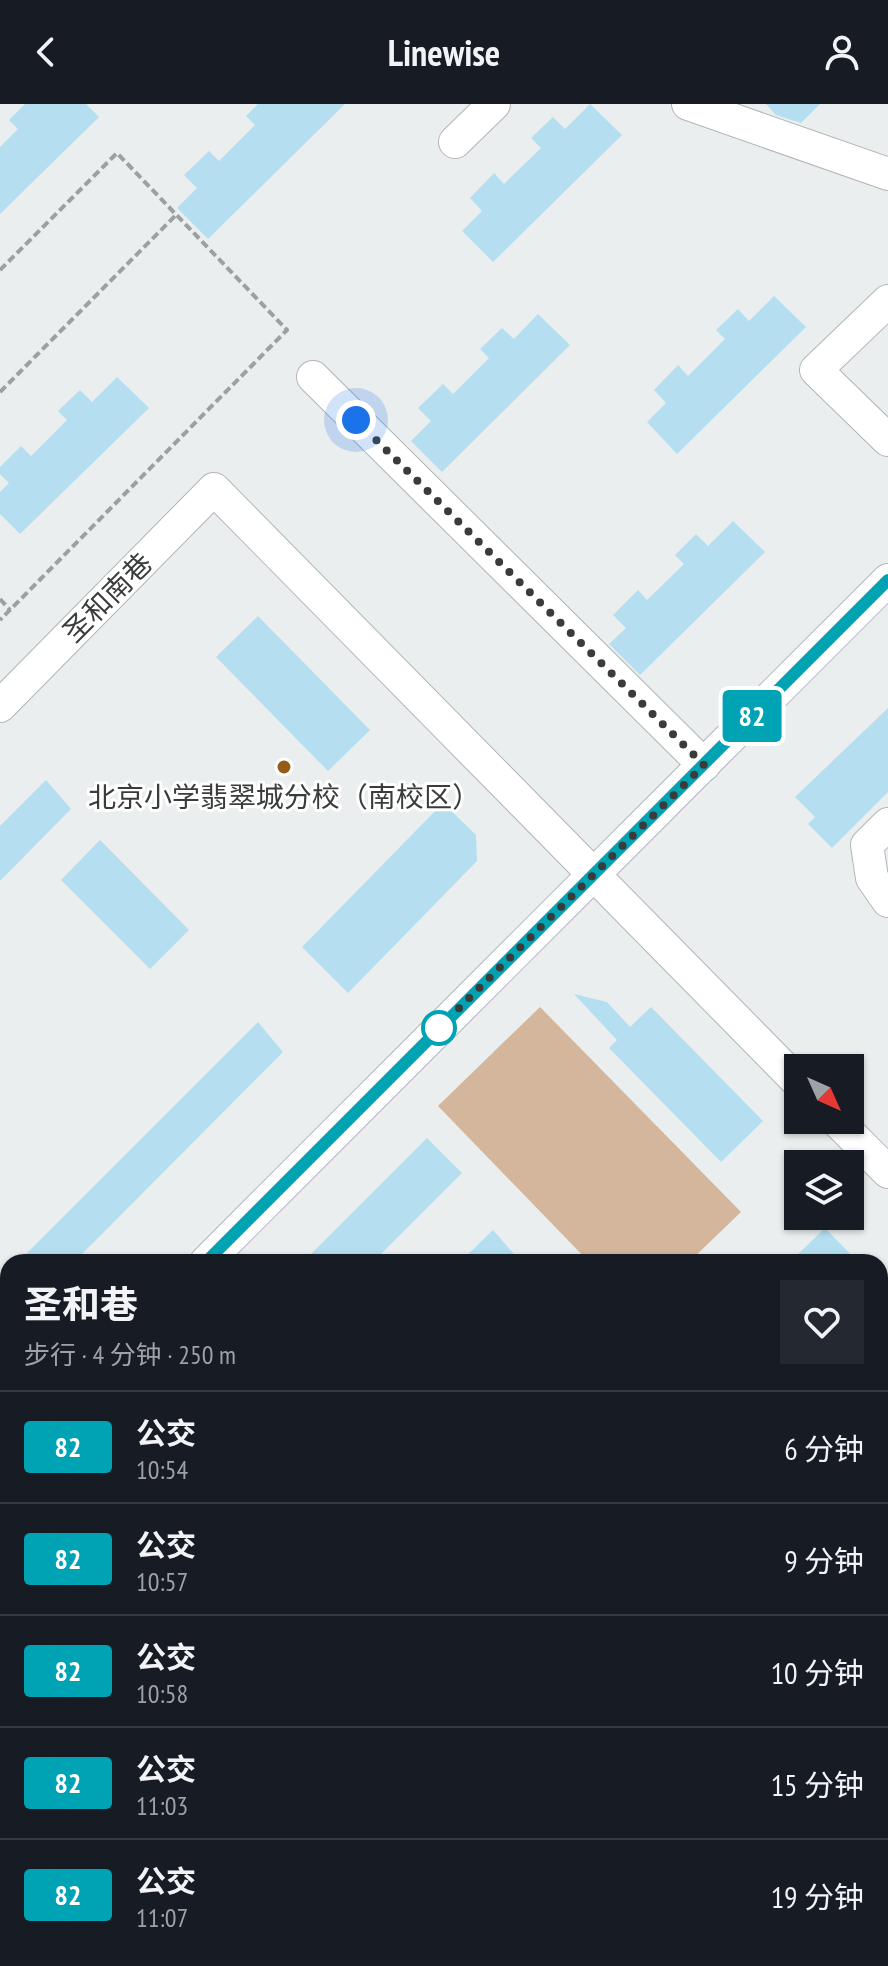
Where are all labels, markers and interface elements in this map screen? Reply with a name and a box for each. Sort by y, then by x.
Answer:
text: Linewise [388,29,500,76]
icon: back [24,30,68,74]
icon: person [820,30,864,74]
your location [336,400,376,440]
street label: 圣和南巷 [54,544,160,650]
line badge: 82 [716,690,788,742]
text: 82 [739,697,765,734]
marker: 北京小学翡翠城分校（南校区） [275,758,293,776]
place label: 北京小学翡翠城分校（南校区） [88,778,480,815]
unlabelled marker [422,1011,456,1045]
north arrow [784,1054,864,1134]
map controls [784,1054,864,1230]
button: layers [784,1150,864,1230]
text: 圣和巷 [24,1279,138,1328]
button: heart [780,1280,864,1364]
text: 步行 · 4 分钟 · 250 m [24,1338,236,1371]
text: 公交 [136,1413,196,1452]
text: 82 [55,1428,81,1465]
text: 6 分钟 [784,1429,864,1468]
text: 10:54 [136,1453,188,1486]
text: 公交 [136,1525,196,1564]
text: 82 [55,1540,81,1577]
text: 9 分钟 [784,1541,864,1580]
text: 10:57 [136,1565,188,1598]
text: 公交 [136,1637,196,1676]
text: 82 [55,1652,81,1689]
text: 10 分钟 [771,1653,864,1692]
text: 10:58 [136,1677,188,1710]
text: 公交 [136,1749,196,1788]
text: 82 [55,1764,81,1801]
text: 15 分钟 [771,1765,864,1804]
text: 11:03 [136,1789,188,1822]
text: 公交 [136,1861,196,1900]
text: 82 [55,1876,81,1913]
text: 19 分钟 [771,1877,864,1916]
text: 11:07 [136,1901,188,1934]

